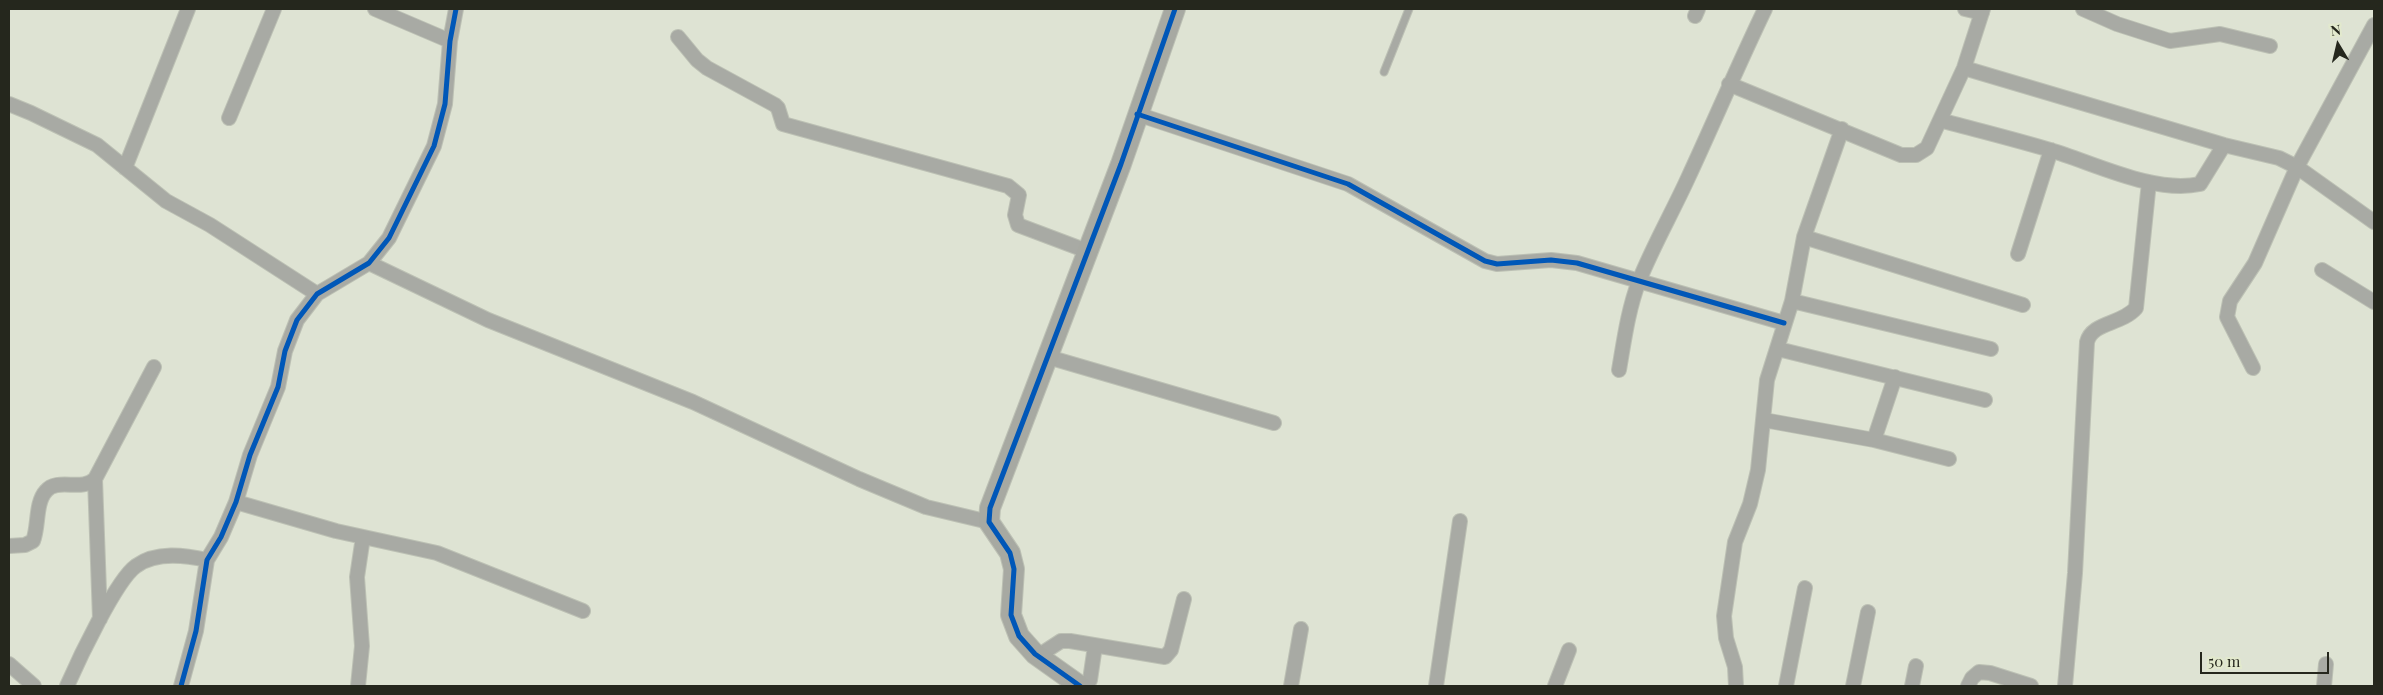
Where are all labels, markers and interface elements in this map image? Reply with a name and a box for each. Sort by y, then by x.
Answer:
north arrow [2313,20,2363,70]
text: N [2329,20,2342,40]
scale bar [2203,642,2332,674]
text: 50 m [2208,651,2240,671]

